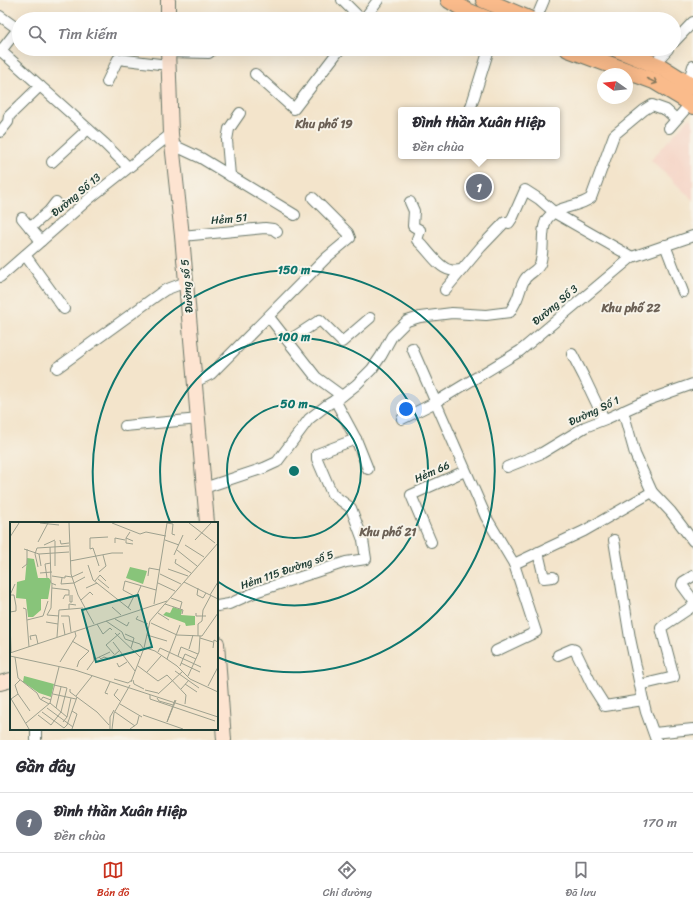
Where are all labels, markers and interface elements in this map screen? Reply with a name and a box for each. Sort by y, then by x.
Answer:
search box [12,12,681,56]
text: Tìm kiếm [58,21,117,47]
icon: search [26,23,48,45]
north arrow [597,68,633,104]
one-way arrow [646,78,658,85]
popup [398,107,560,159]
text: Đình thần Xuân Hiệp [412,109,546,135]
district label: Khu phố 19 [294,113,353,135]
text: Đền chùa [412,135,464,158]
street label: Đường Số 13 [47,168,105,222]
pin: 1 [466,172,492,202]
street label: Hẻm 51 [210,208,248,230]
street label: Đường số 5 [175,258,199,314]
text: 150 m [278,259,311,281]
street label: Đường Số 3 [528,280,582,330]
district label: Khu phố 22 [601,297,660,319]
text: 100 m [278,326,311,348]
street label: Đường Số 1 [565,391,623,431]
text: 50 m [280,393,308,415]
your location [396,399,416,419]
street label: Hẻm 66 [411,456,453,488]
centre of rings [287,464,301,478]
district label: Khu phố 21 [358,521,417,543]
inset map [10,522,218,730]
street label: Hẻm 115 Đường số 5 [238,545,337,595]
text: Gần đây [16,751,75,781]
text: Đình thần Xuân Hiệp [54,798,187,824]
text: 1 [26,811,32,834]
text: 170 m [642,811,677,834]
text: Đền chùa [54,824,106,847]
tab: Bản đồ [97,859,129,902]
tab: Chỉ đường [323,859,372,902]
tab: Đã lưu [565,859,596,902]

